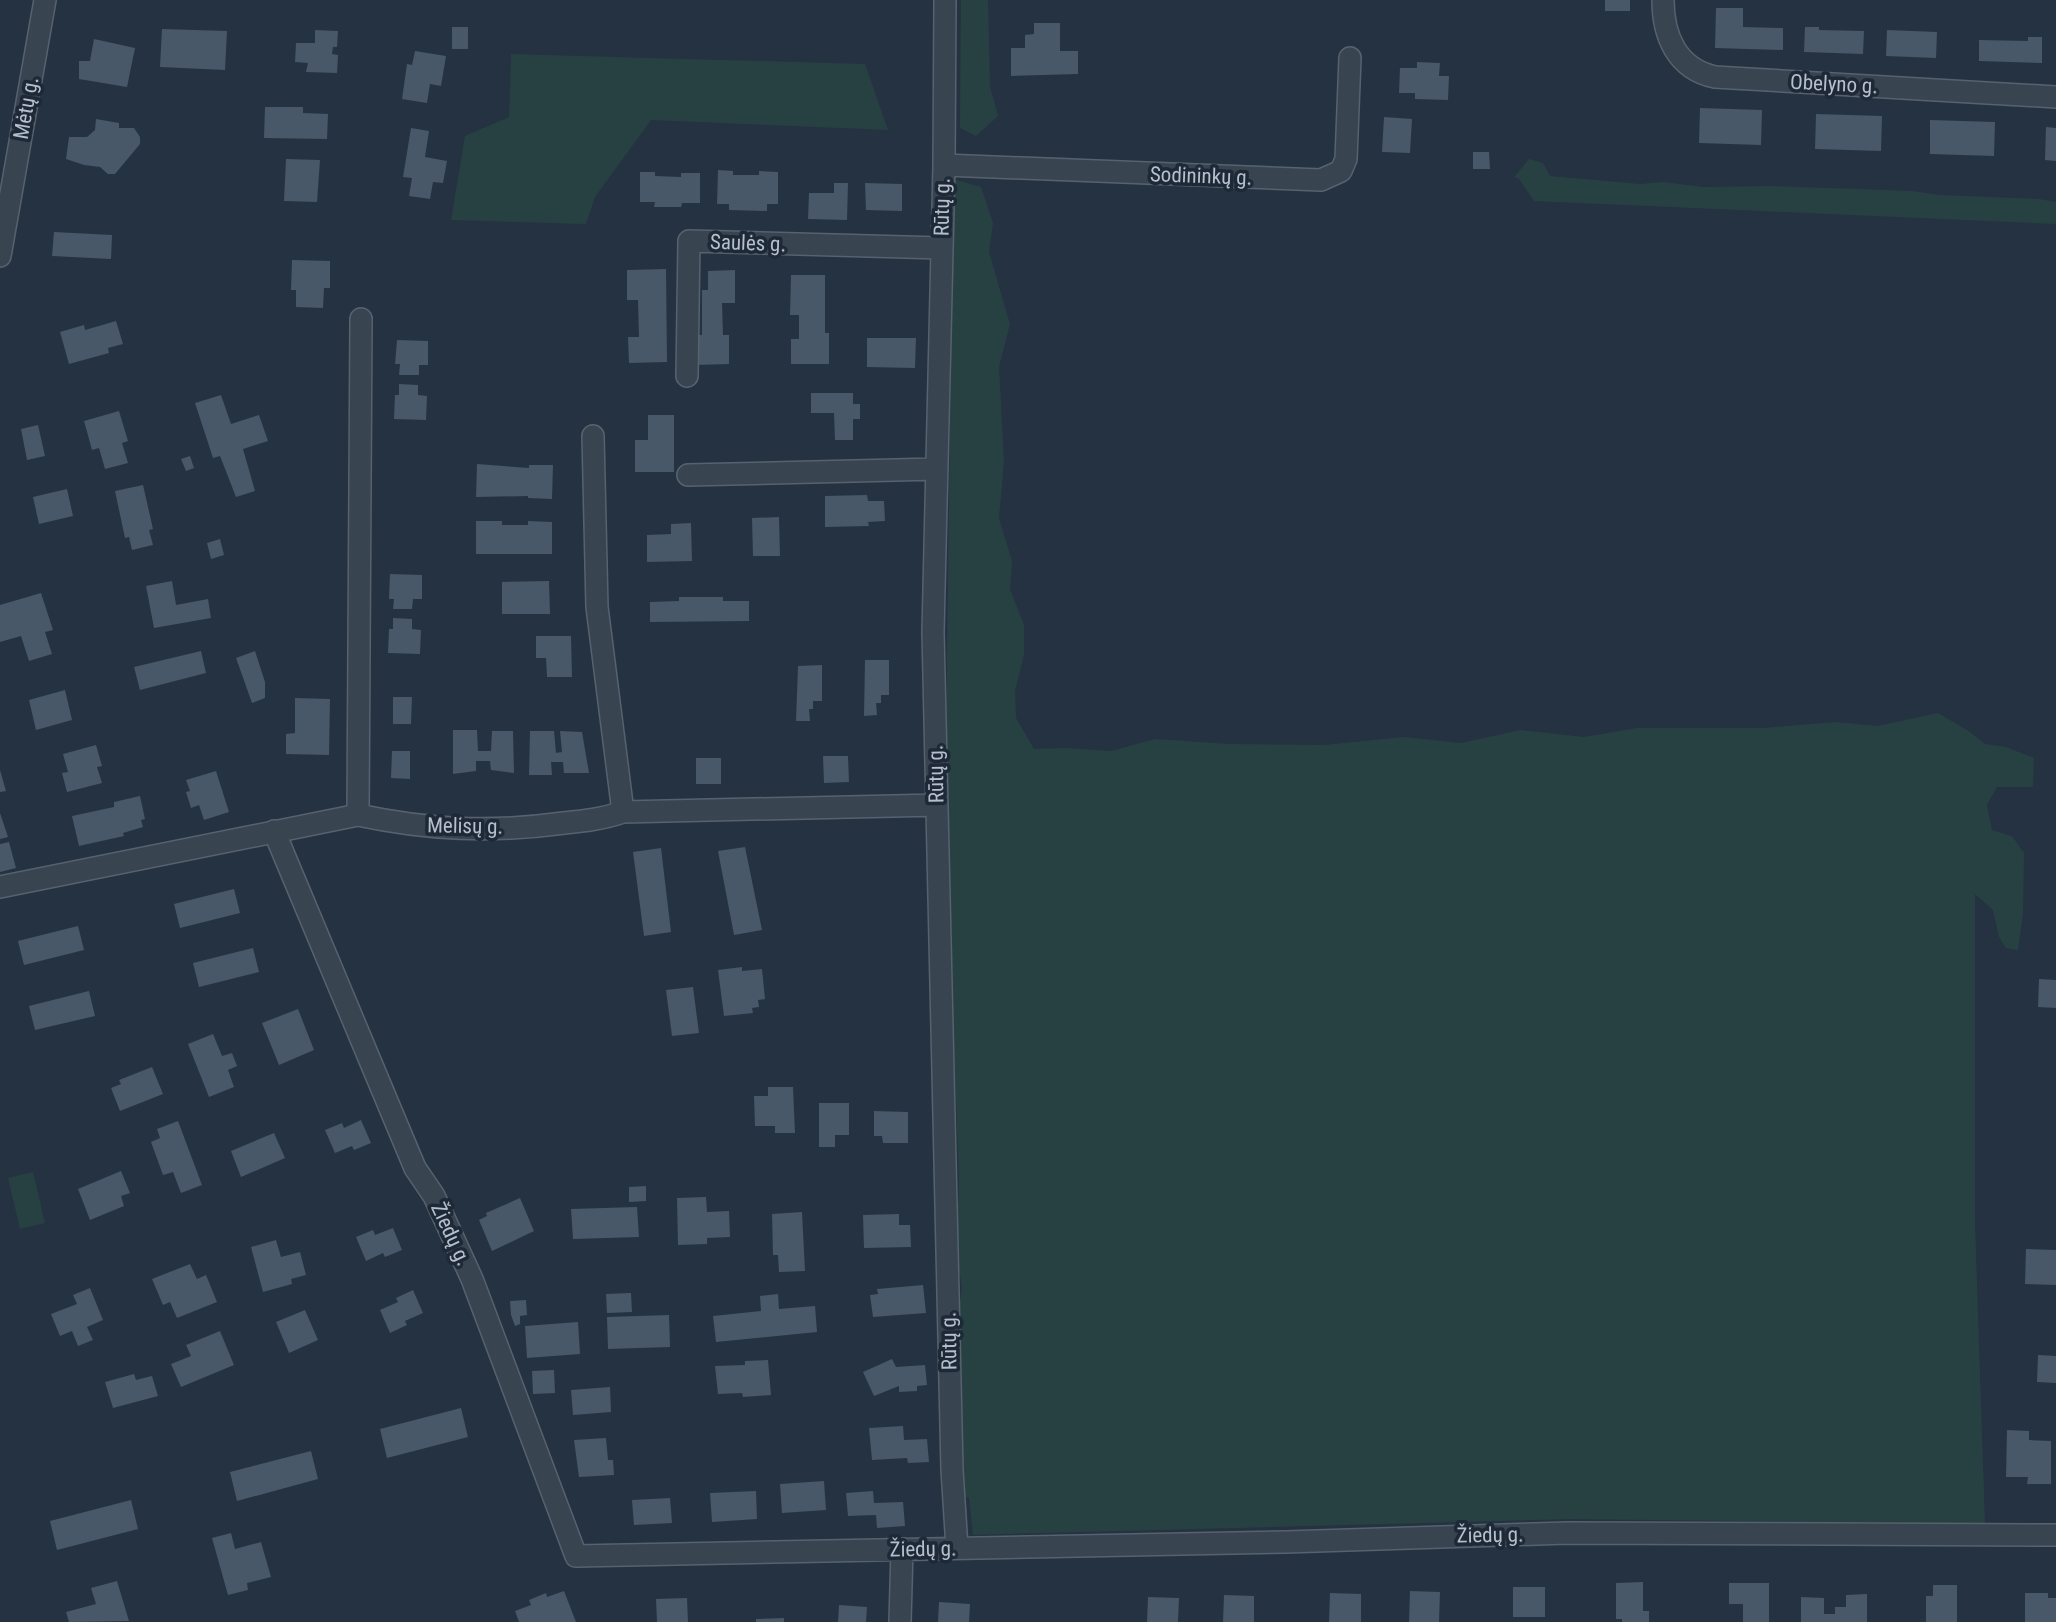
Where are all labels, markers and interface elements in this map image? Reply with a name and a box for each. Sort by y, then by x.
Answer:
street label: Obelyno g. [1790,70,1878,98]
street label: Mėtų g. [9,75,43,141]
street label: Sodininkų g. [1150,162,1252,190]
street label: Rūtų g. [929,178,955,236]
street label: Saulės g. [710,230,786,256]
street label: Rūtų g. [923,745,949,803]
street label: Melisų g. [427,813,503,839]
street label: Žiedų g. [426,1199,476,1269]
street label: Rūtų g. [936,1312,962,1370]
street label: Žiedų g. [1456,1522,1524,1548]
street label: Žiedų g. [889,1536,957,1562]

